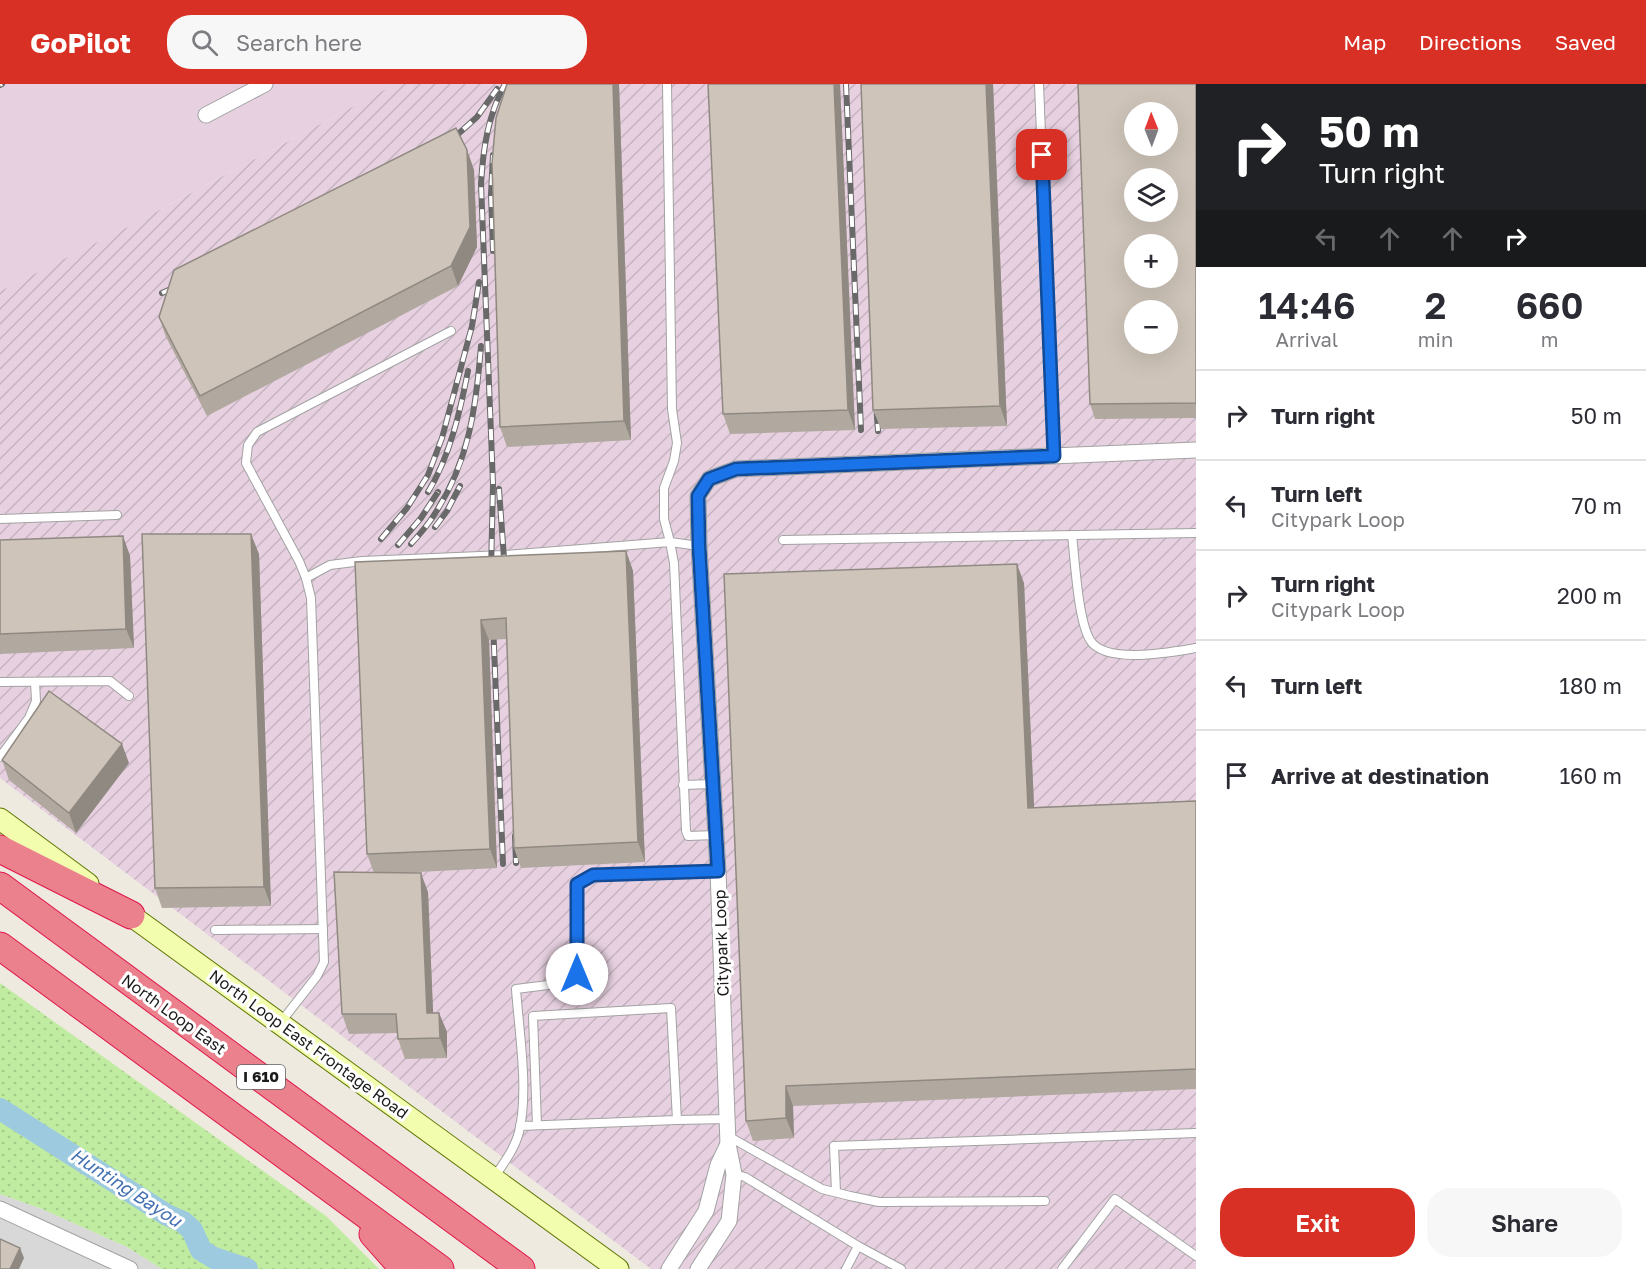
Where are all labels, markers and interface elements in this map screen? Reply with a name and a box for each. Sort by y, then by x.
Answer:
search box [167,15,587,69]
text: GoPilot [30,26,131,59]
icon: search [188,26,221,59]
text: Search here [236,29,362,56]
text: Map [1343,29,1386,55]
text: Directions [1419,29,1522,55]
text: Saved [1555,29,1616,55]
north arrow [1124,102,1178,156]
map controls [1124,102,1178,354]
text: 50 m [1319,106,1419,156]
icon: right [1220,108,1298,186]
pin [1016,129,1067,180]
icon: arrive [1025,138,1058,171]
text: Turn right [1319,157,1445,189]
button: layers [1124,168,1178,222]
icon: left [1310,222,1343,255]
icon: ahead [1373,222,1406,255]
icon: ahead [1436,222,1469,255]
icon: right [1499,222,1532,255]
button: + [1124,234,1178,288]
text: 14:46 [1258,284,1355,327]
text: 2 [1425,284,1446,327]
text: 660 [1516,284,1584,327]
button: − [1124,300,1178,354]
text: Arrival [1276,327,1338,351]
text: min [1418,327,1453,351]
text: m [1541,327,1558,351]
icon: right [1220,399,1253,432]
text: Turn right [1271,402,1375,429]
text: 50 m [1571,402,1622,429]
text: Turn left [1271,480,1362,507]
icon: left [1220,489,1253,522]
text: 70 m [1572,492,1622,519]
text: Citypark Loop [1271,507,1405,531]
text: Turn right [1271,570,1375,597]
icon: right [1220,579,1253,612]
text: 200 m [1557,582,1622,609]
text: Citypark Loop [1271,597,1405,621]
icon: left [1220,669,1253,702]
text: Turn left [1271,672,1362,699]
text: 180 m [1559,672,1622,699]
icon: arrive [1220,759,1253,792]
text: Arrive at destination [1271,762,1489,789]
text: 160 m [1559,762,1622,789]
street label: Citypark Loop [709,889,733,997]
position arrow [545,942,609,1006]
street label: North Loop East Frontage Road [206,965,412,1123]
street label: North Loop East [118,969,230,1059]
road number: I 610 [237,1065,285,1089]
water label: Hunting Bayou [67,1143,187,1232]
button: Exit [1220,1188,1415,1257]
button: Share [1427,1188,1622,1257]

